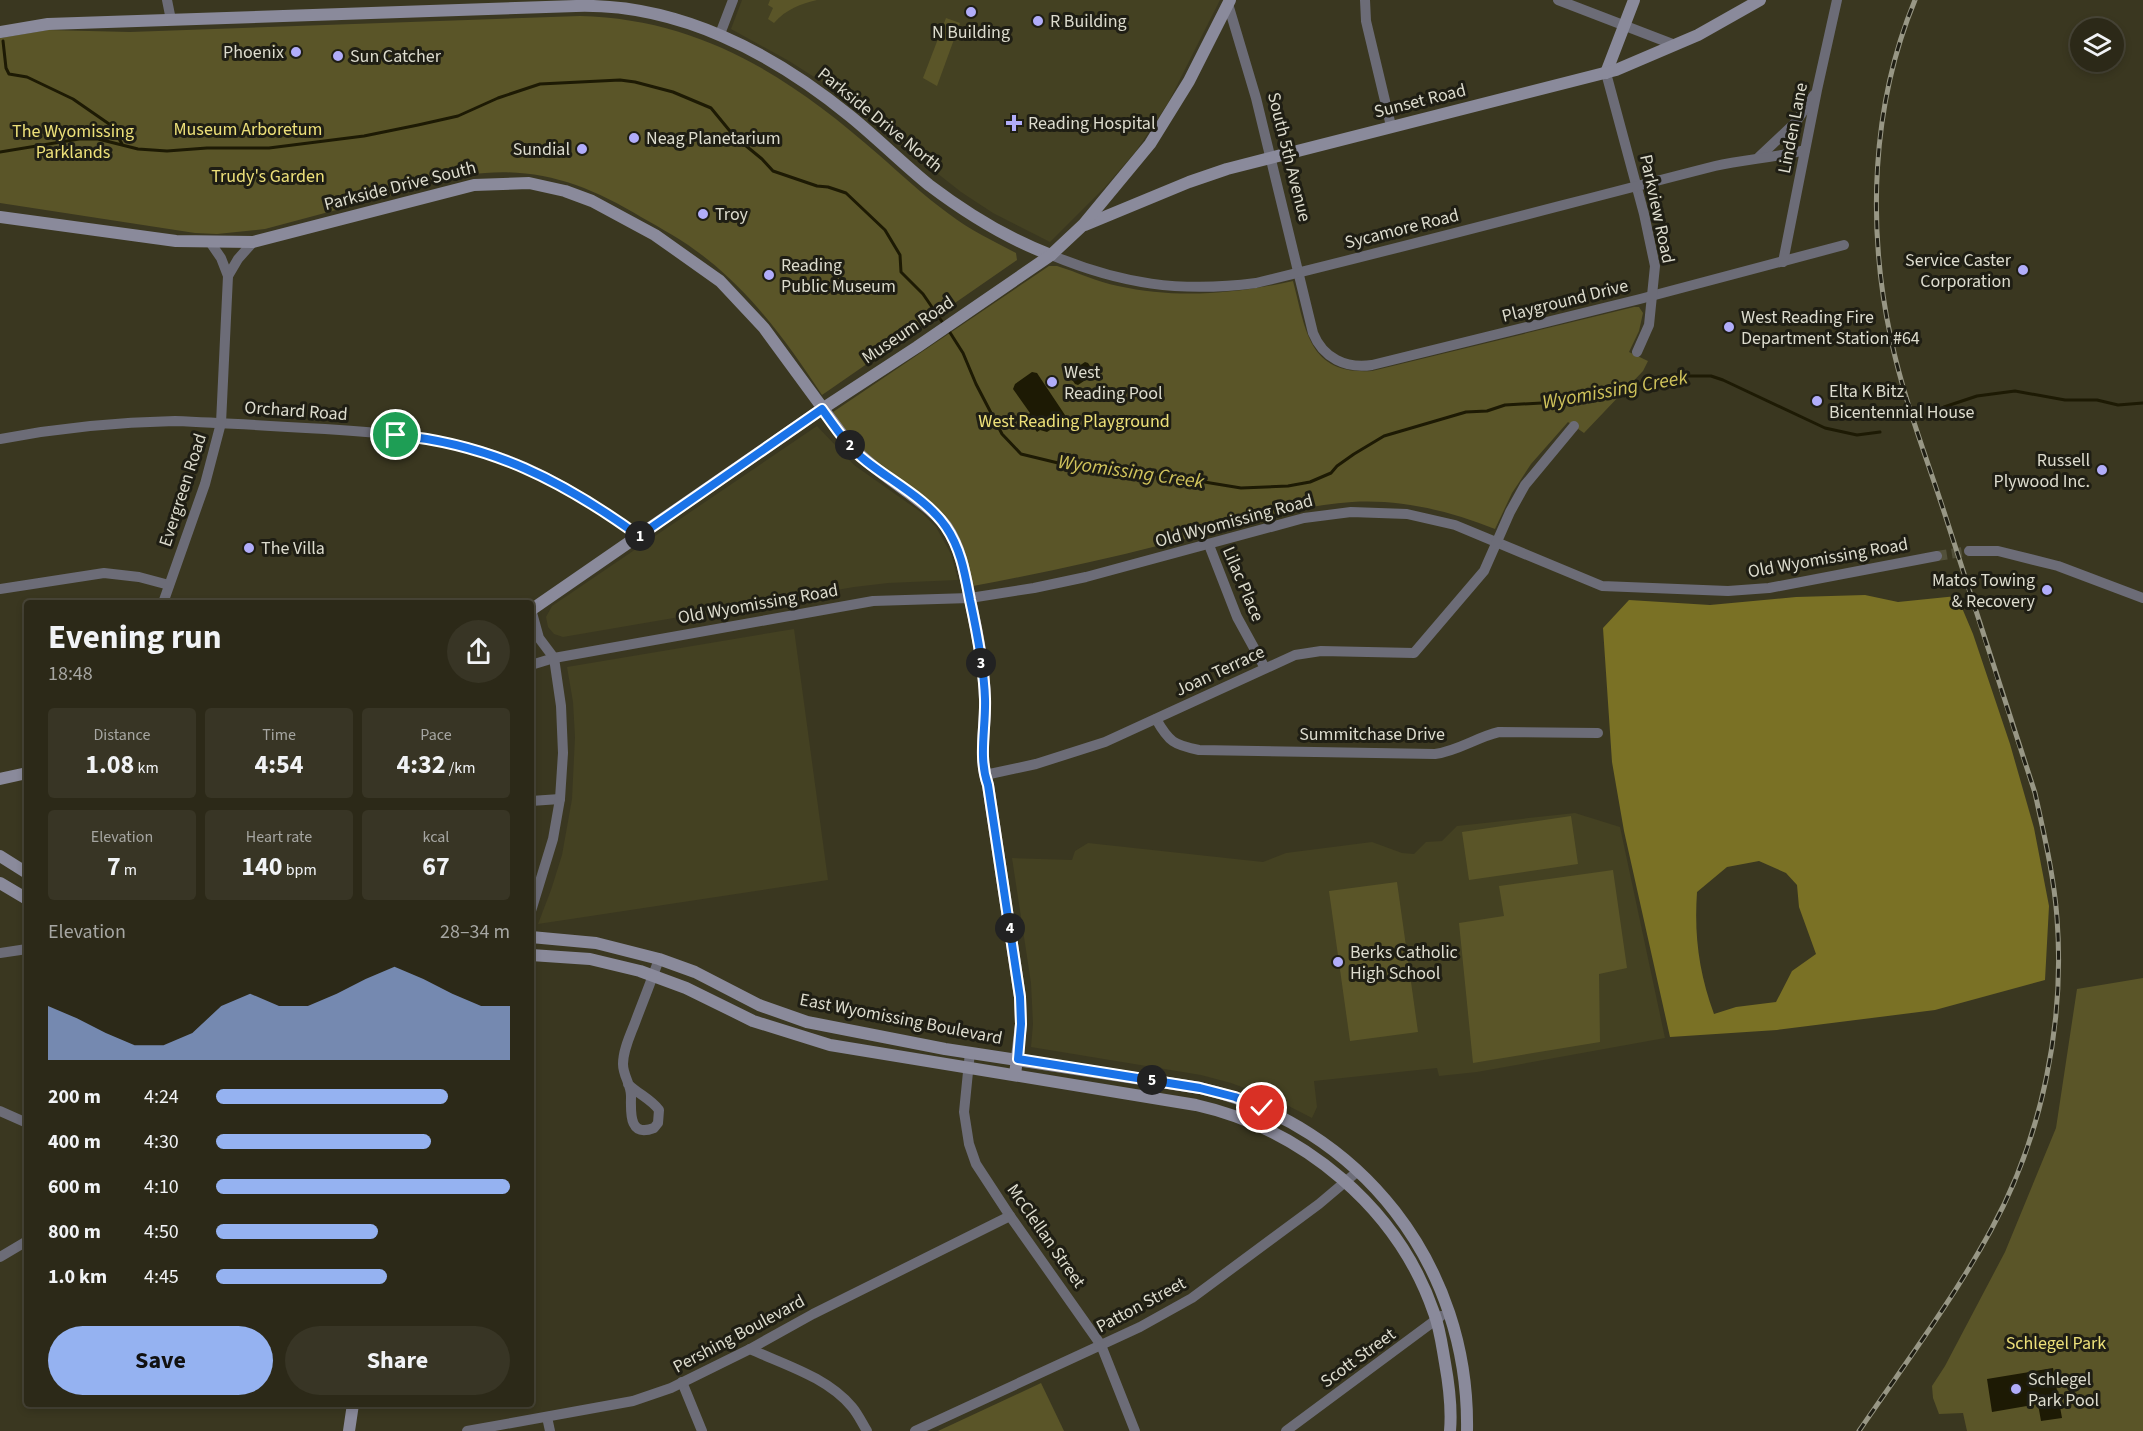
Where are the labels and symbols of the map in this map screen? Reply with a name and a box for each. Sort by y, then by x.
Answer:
marker: N Building [964,5,978,19]
place label: R Building [1050,9,1127,34]
marker: R Building [1031,14,1045,28]
place label: N Building [932,20,1010,45]
place label: Phoenix [223,40,284,65]
place label: Sun Catcher [350,44,442,69]
marker: Phoenix [289,45,303,59]
marker: Sun Catcher [331,49,345,63]
street label: Parkside Drive North [812,62,948,178]
street label: Sunset Road [1371,78,1469,124]
street label: Linden Lane [1772,80,1814,176]
street label: South 5th Avenue [1261,90,1317,224]
place label: Reading Hospital [1028,111,1156,136]
marker: Reading Hospital [1005,114,1023,132]
park label: Museum Arboretum [173,117,323,142]
park label: The Wyomissing Parklands [12,119,134,165]
place label: Neag Planetarium [646,126,781,151]
marker: Neag Planetarium [627,131,641,145]
place label: Sundial [513,137,570,162]
marker: Sundial [575,142,589,156]
street label: Parkview Road [1633,152,1681,266]
street label: Parkside Drive South [321,155,479,217]
park label: Trudy's Garden [211,164,325,189]
place label: Troy [715,202,749,227]
street label: Sycamore Road [1342,203,1462,255]
marker: Troy [696,207,710,221]
place label: Service Caster Corporation [1905,248,2012,294]
place label: Reading Public Museum [781,253,896,299]
marker: Service Caster Corporation [2016,263,2030,277]
marker: Reading Public Museum [762,268,776,282]
street label: Playground Drive [1499,273,1631,329]
street label: Museum Road [857,290,959,370]
place label: West Reading Fire Department Station #64 [1741,305,1920,351]
marker: West Reading Fire Department Station #64 [1722,320,1736,334]
place label: West Reading Pool [1064,360,1163,406]
water label: Wyomissing Creek [1540,363,1690,417]
marker: West Reading Pool [1045,375,1059,389]
place label: Elta K Bitz Bicentennial House [1829,379,1975,425]
marker: Elta K Bitz Bicentennial House [1810,394,1824,408]
street label: Orchard Road [244,395,348,427]
pin [370,409,421,460]
park label: West Reading Playground [978,409,1170,434]
street label: Evergreen Road [153,430,213,550]
pin: 2 [835,430,865,460]
water label: Wyomissing Creek [1056,448,1206,496]
place label: Russell Plywood Inc. [1994,448,2090,494]
marker: Russell Plywood Inc. [2095,463,2109,477]
street label: Old Wyomissing Road [1152,488,1316,554]
pin: 1 [625,521,655,551]
street label: Old Wyomissing Road [1746,532,1910,584]
place label: The Villa [261,536,325,561]
marker: The Villa [242,541,256,555]
street label: Lilac Place [1216,543,1270,625]
place label: Matos Towing & Recovery [1932,568,2036,614]
street label: Old Wyomissing Road [676,578,840,630]
marker: Matos Towing & Recovery [2040,583,2054,597]
street label: Joan Terrace [1171,639,1269,703]
pin: 3 [966,648,996,678]
street label: Summitchase Drive [1299,722,1445,747]
pin: 4 [995,913,1025,943]
place label: Berks Catholic High School [1350,940,1458,986]
marker: Berks Catholic High School [1331,955,1345,969]
street label: East Wyomissing Boulevard [798,987,1004,1051]
pin: 5 [1137,1065,1167,1095]
pin [1236,1082,1287,1133]
street label: McClellan Street [1001,1179,1091,1293]
street label: Patton Street [1092,1271,1190,1339]
street label: Pershing Boulevard [669,1289,809,1379]
street label: Scott Street [1315,1322,1401,1394]
park label: Schlegel Park [2006,1331,2106,1356]
place label: Schlegel Park Pool [2028,1367,2099,1413]
marker: Schlegel Park Pool [2009,1382,2023,1396]

